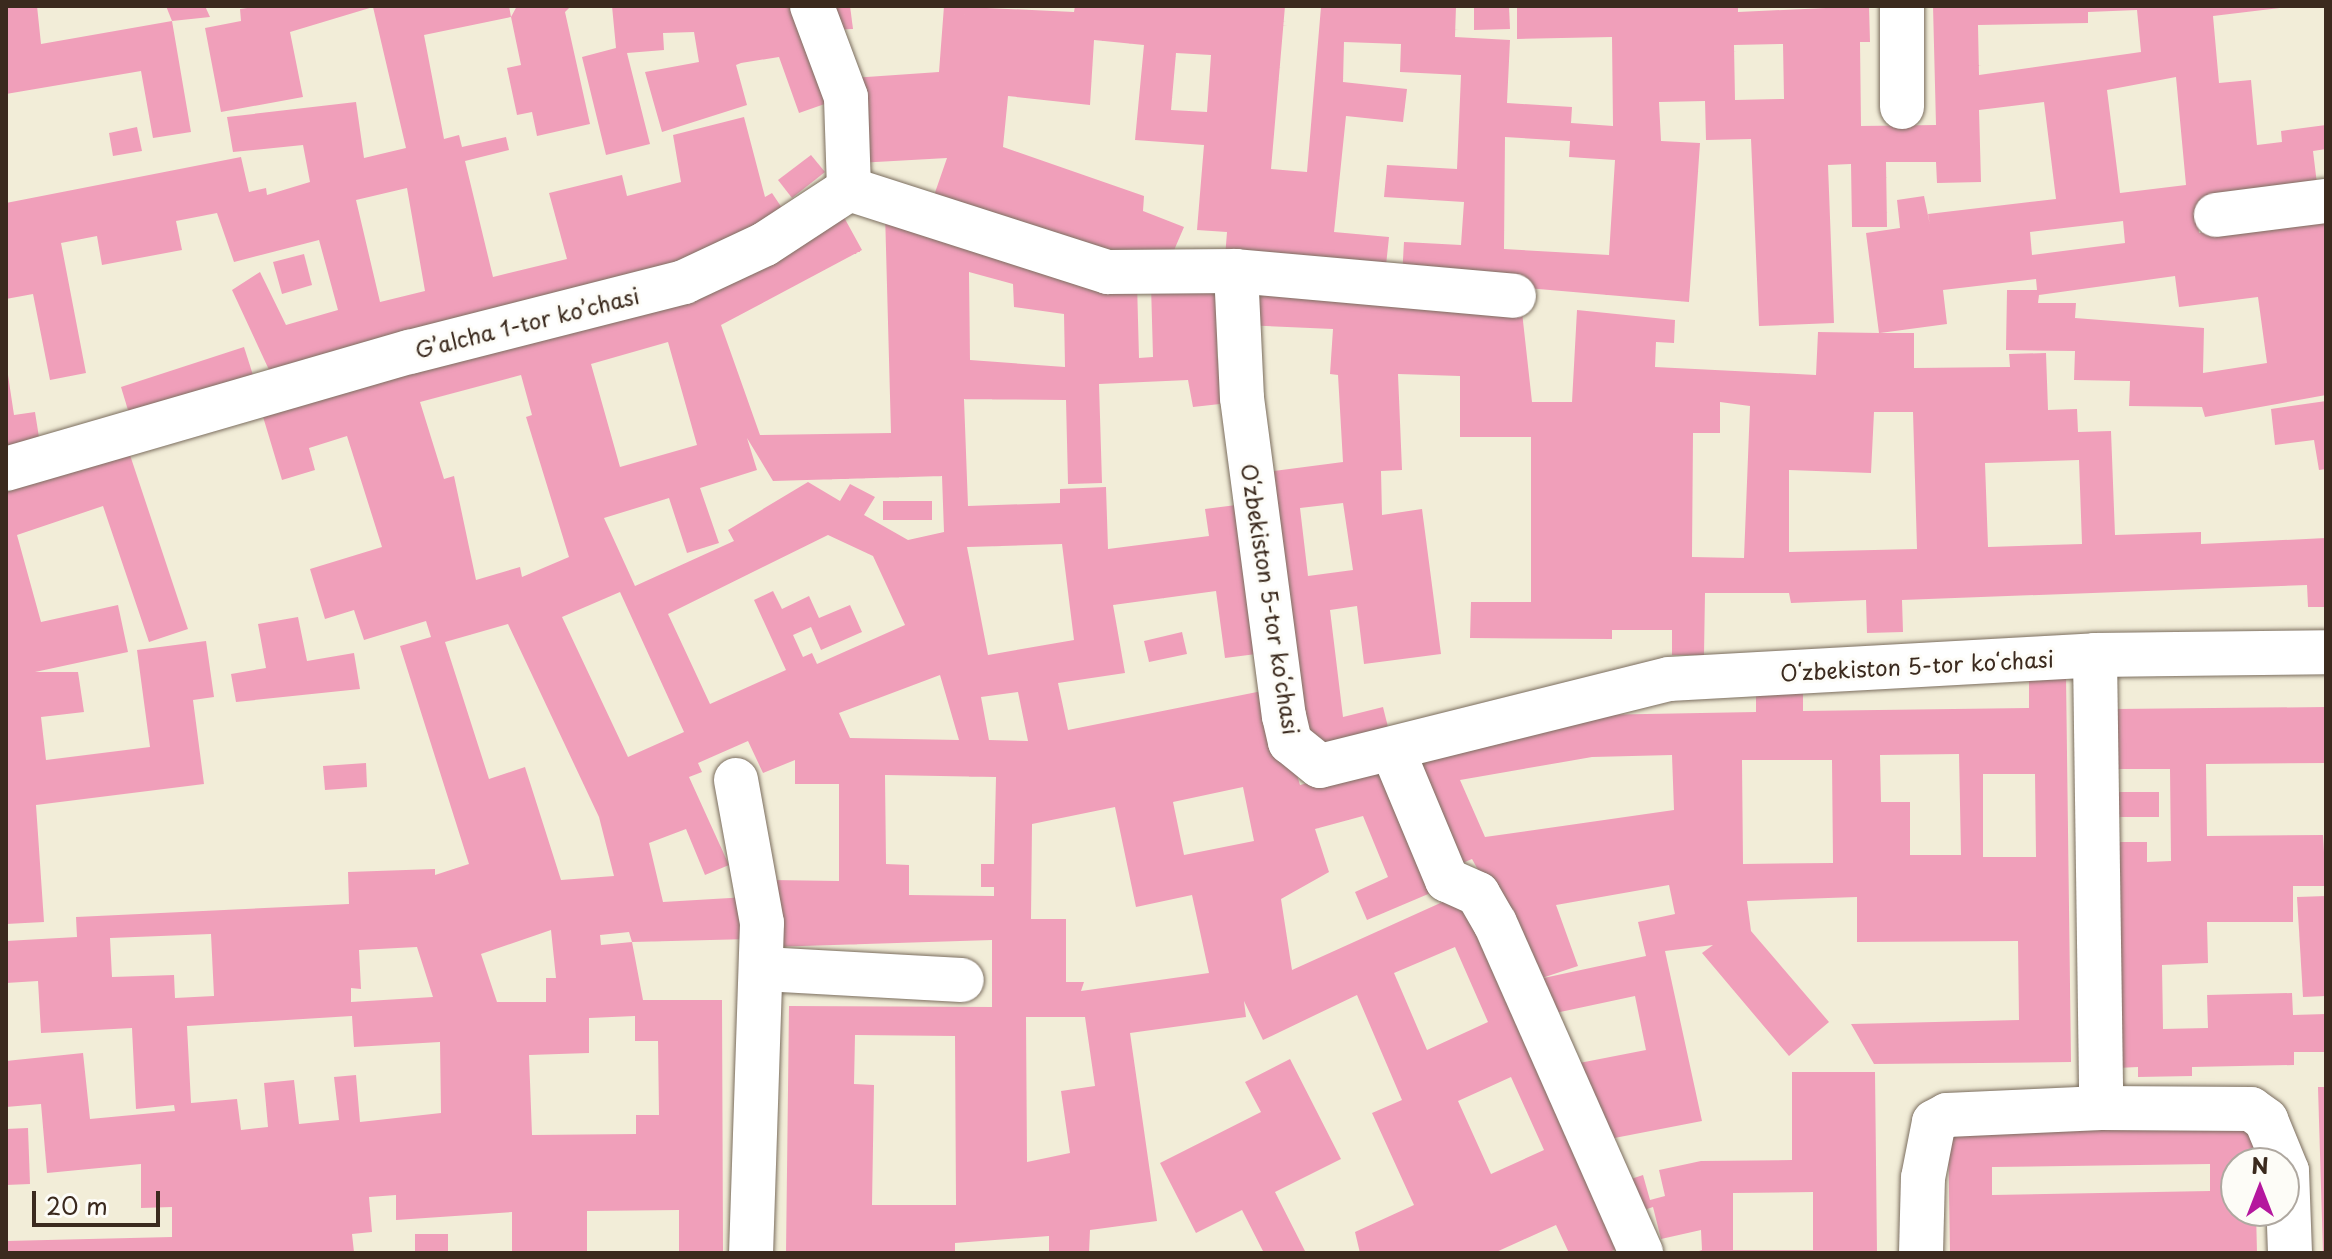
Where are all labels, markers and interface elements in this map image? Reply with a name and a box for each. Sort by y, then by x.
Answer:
street label: Gʼalcha 1-tor koʼchasi [412,281,642,363]
street label: Oʻzbekiston 5-tor koʻchasi [1236,461,1306,737]
street label: Oʻzbekiston 5-tor koʻchasi [1779,645,2055,685]
north arrow [2220,1147,2300,1227]
text: N [2251,1148,2269,1181]
scale bar [36,1175,164,1225]
text: 20 m [46,1187,108,1223]

